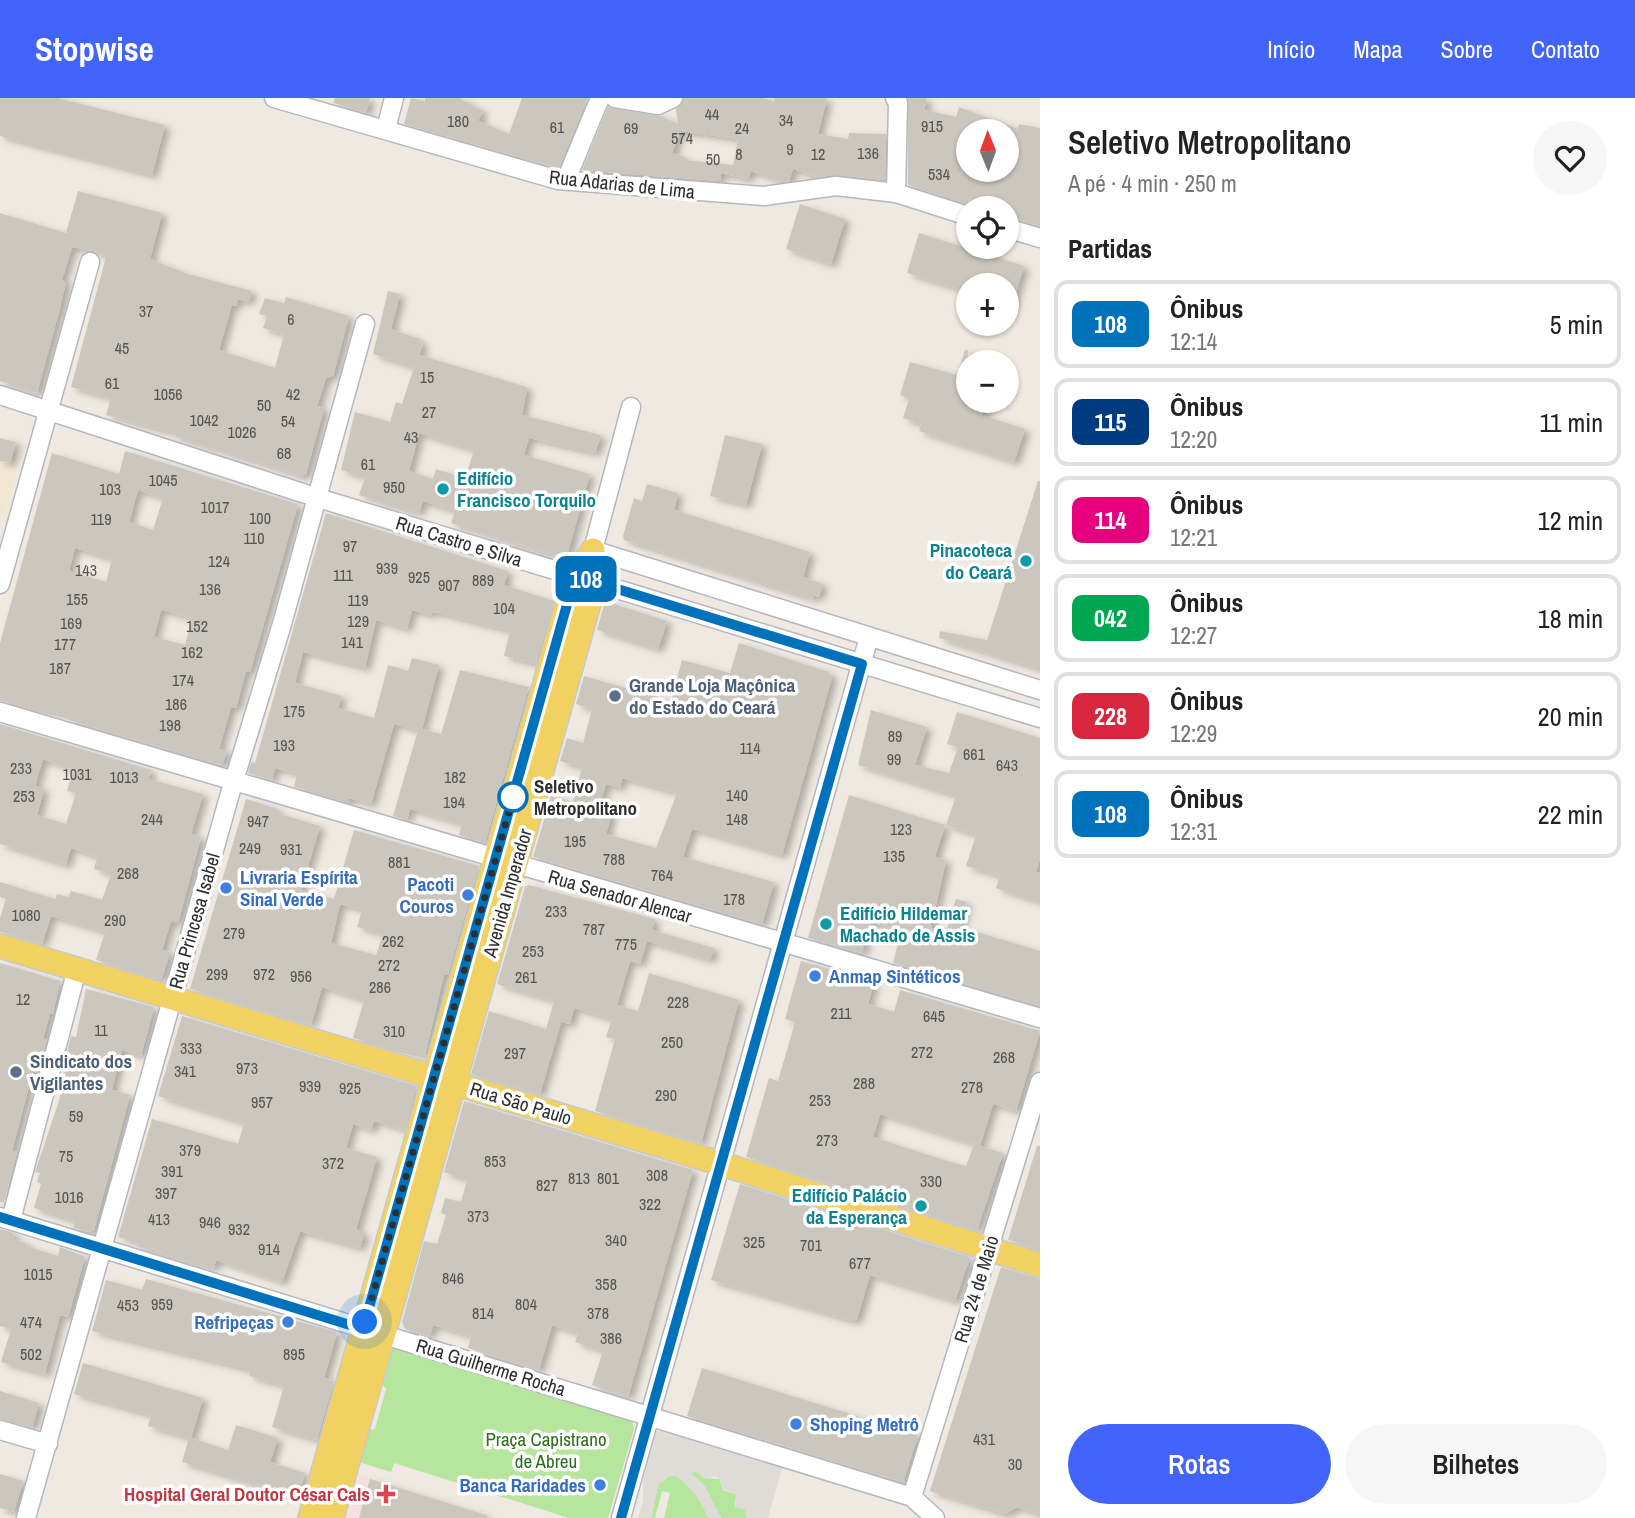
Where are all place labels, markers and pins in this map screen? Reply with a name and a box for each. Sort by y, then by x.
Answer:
place label: Edifício Francisco Torquilo [457,465,596,513]
marker: Edifício Francisco Torquilo [435,481,451,497]
place label: Pinacoteca do Ceará [930,537,1012,585]
marker: Pinacoteca do Ceará [1018,553,1034,569]
place label: Grande Loja Maçônica do Estado do Ceará [629,672,796,720]
marker: Grande Loja Maçônica do Estado do Ceará [607,688,623,704]
place label: Seletivo Metropolitano [534,773,637,821]
marker: Seletivo Metropolitano [498,782,528,812]
place label: Livraria Espírita Sinal Verde [240,864,358,912]
place label: Pacoti Couros [399,871,454,919]
marker: Livraria Espírita Sinal Verde [218,880,234,896]
marker: Pacoti Couros [460,887,476,903]
place label: Edifício Hildemar Machado de Assis [840,900,975,948]
marker: Edifício Hildemar Machado de Assis [818,916,834,932]
place label: Anmap Sintéticos [829,963,961,989]
marker: Anmap Sintéticos [807,968,823,984]
place label: Sindicato dos Vigilantes [30,1048,132,1096]
marker: Sindicato dos Vigilantes [8,1064,24,1080]
place label: Edifício Palácio da Esperança [792,1182,907,1230]
marker: Edifício Palácio da Esperança [913,1198,929,1214]
place label: Refripeças [194,1309,274,1335]
marker: Refripeças [280,1314,296,1330]
place label: Shoping Metrô [810,1411,919,1437]
marker: Shoping Metrô [788,1416,804,1432]
place label: Banca Raridades [460,1472,586,1498]
marker: Banca Raridades [592,1477,608,1493]
place label: Hospital Geral Doutor César Cals [124,1481,370,1507]
marker: Hospital Geral Doutor César Cals [376,1484,396,1504]

